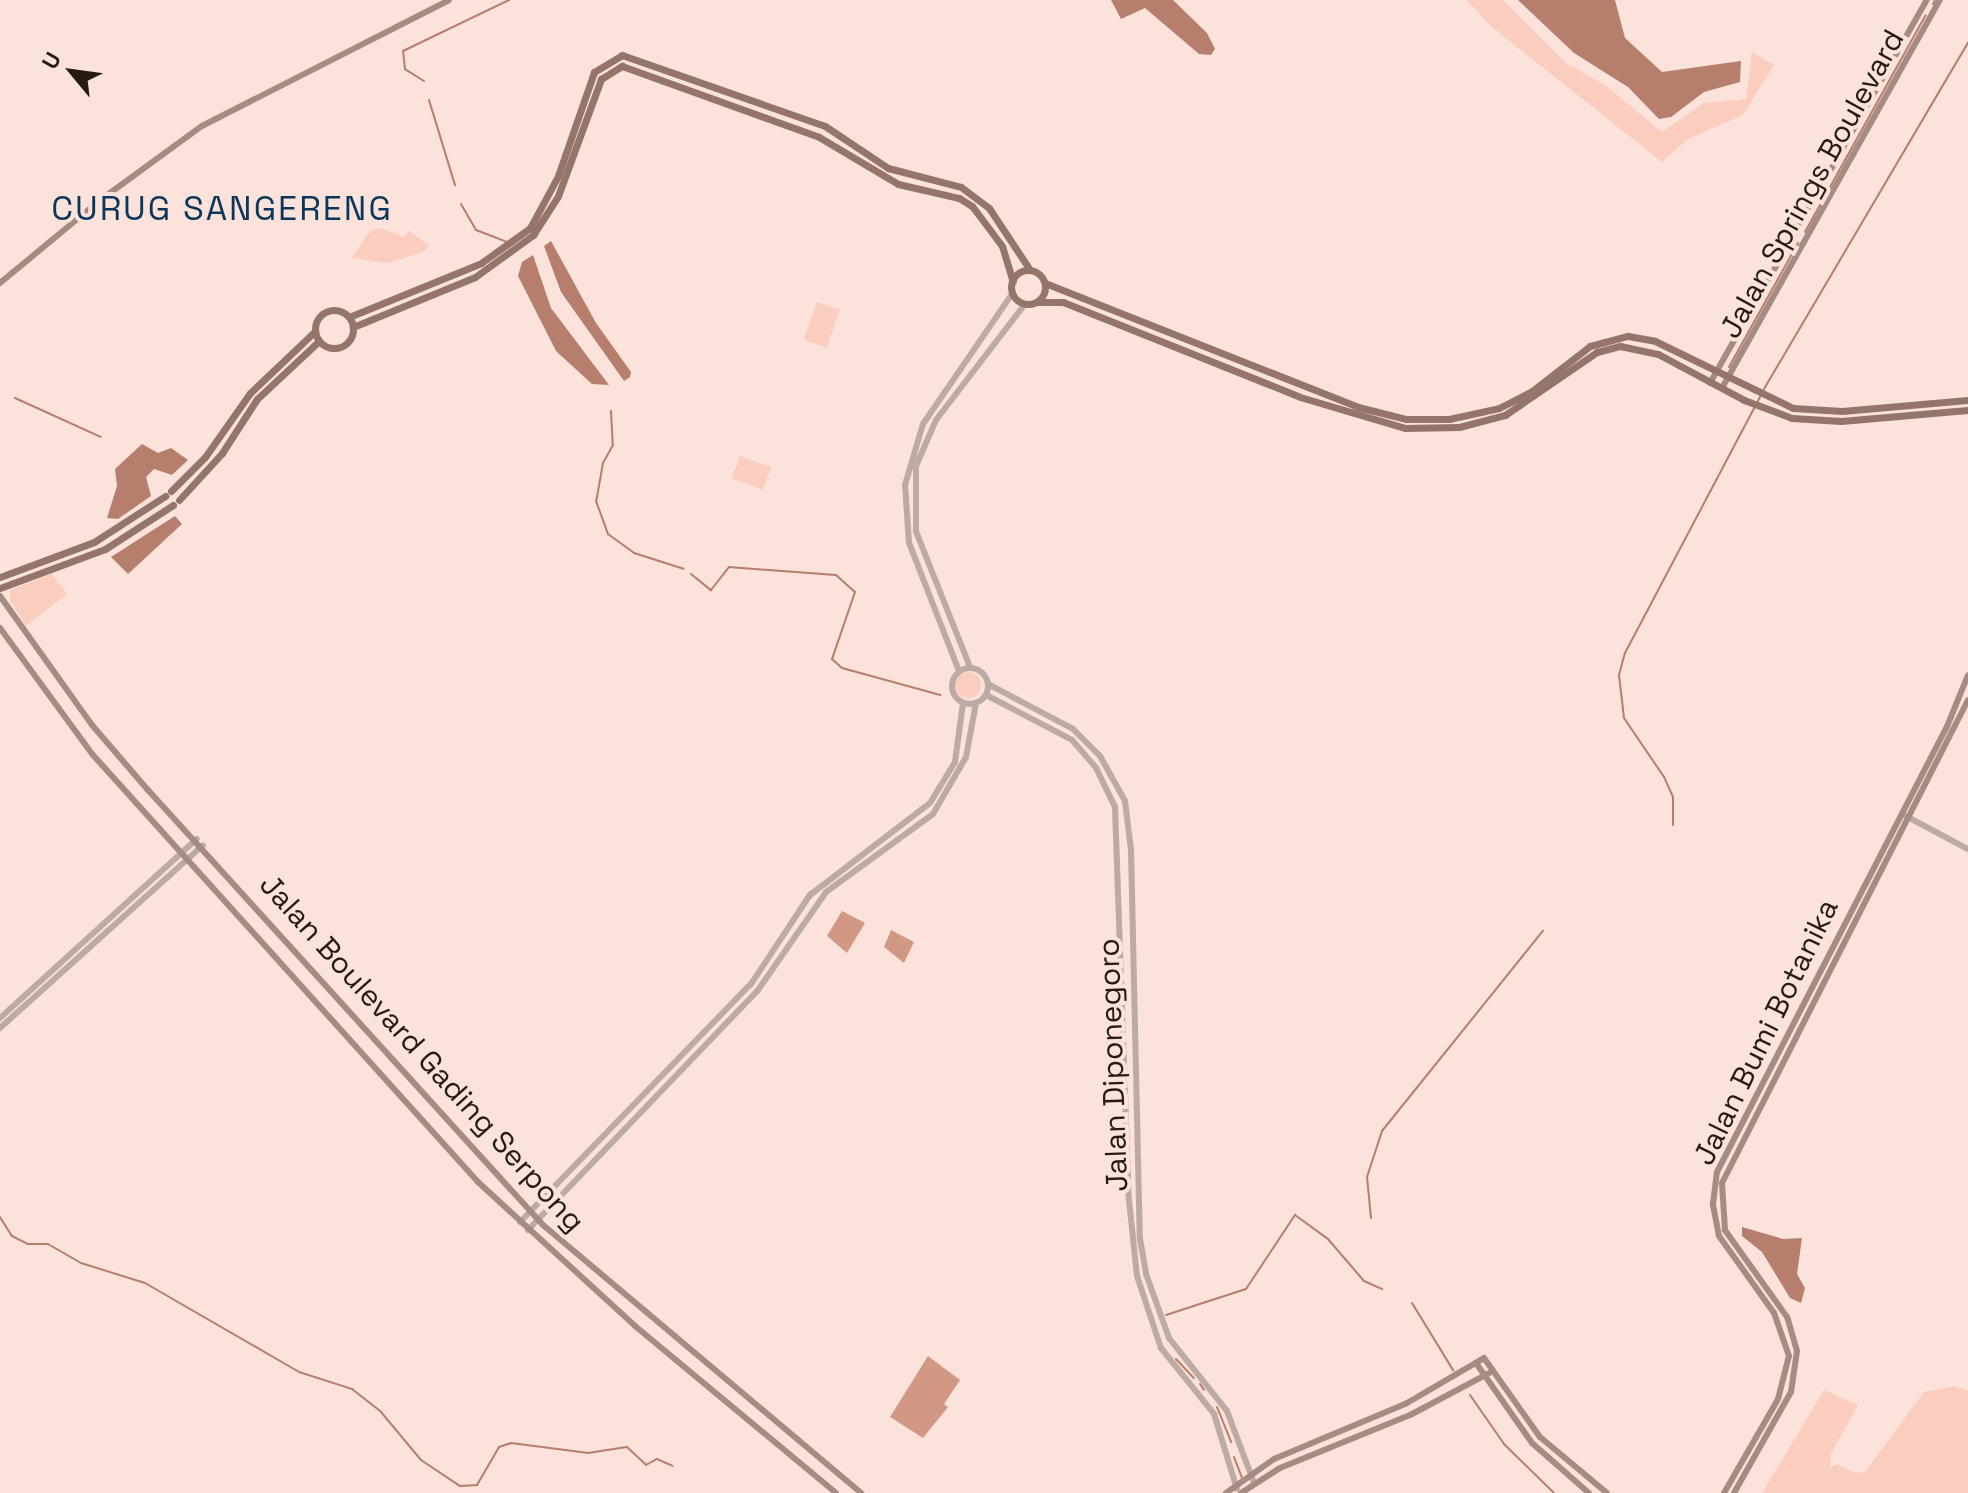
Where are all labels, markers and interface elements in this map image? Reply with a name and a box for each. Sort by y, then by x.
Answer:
street label: Jalan Springs Boulevard [1712,24,1912,344]
north arrow [32,32,112,112]
text: U [35,47,67,74]
district label: CURUG SANGERENG [51,189,393,229]
street label: Jalan Boulevard Gading Serpong [252,867,592,1239]
street label: Jalan Bumi Botanika [1686,893,1846,1171]
street label: Jalan Diponegoro [1091,938,1135,1192]

